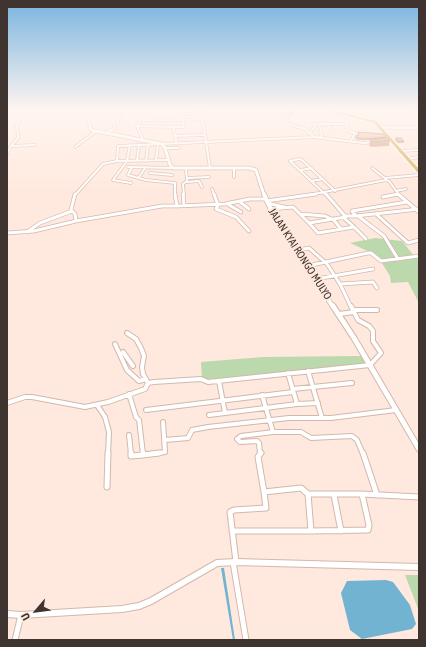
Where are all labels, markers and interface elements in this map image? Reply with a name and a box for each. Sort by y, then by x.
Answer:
street label: JALAN KYAI RONGO MULYO [265,206,335,302]
north arrow [16,591,56,631]
text: U [19,611,32,622]

